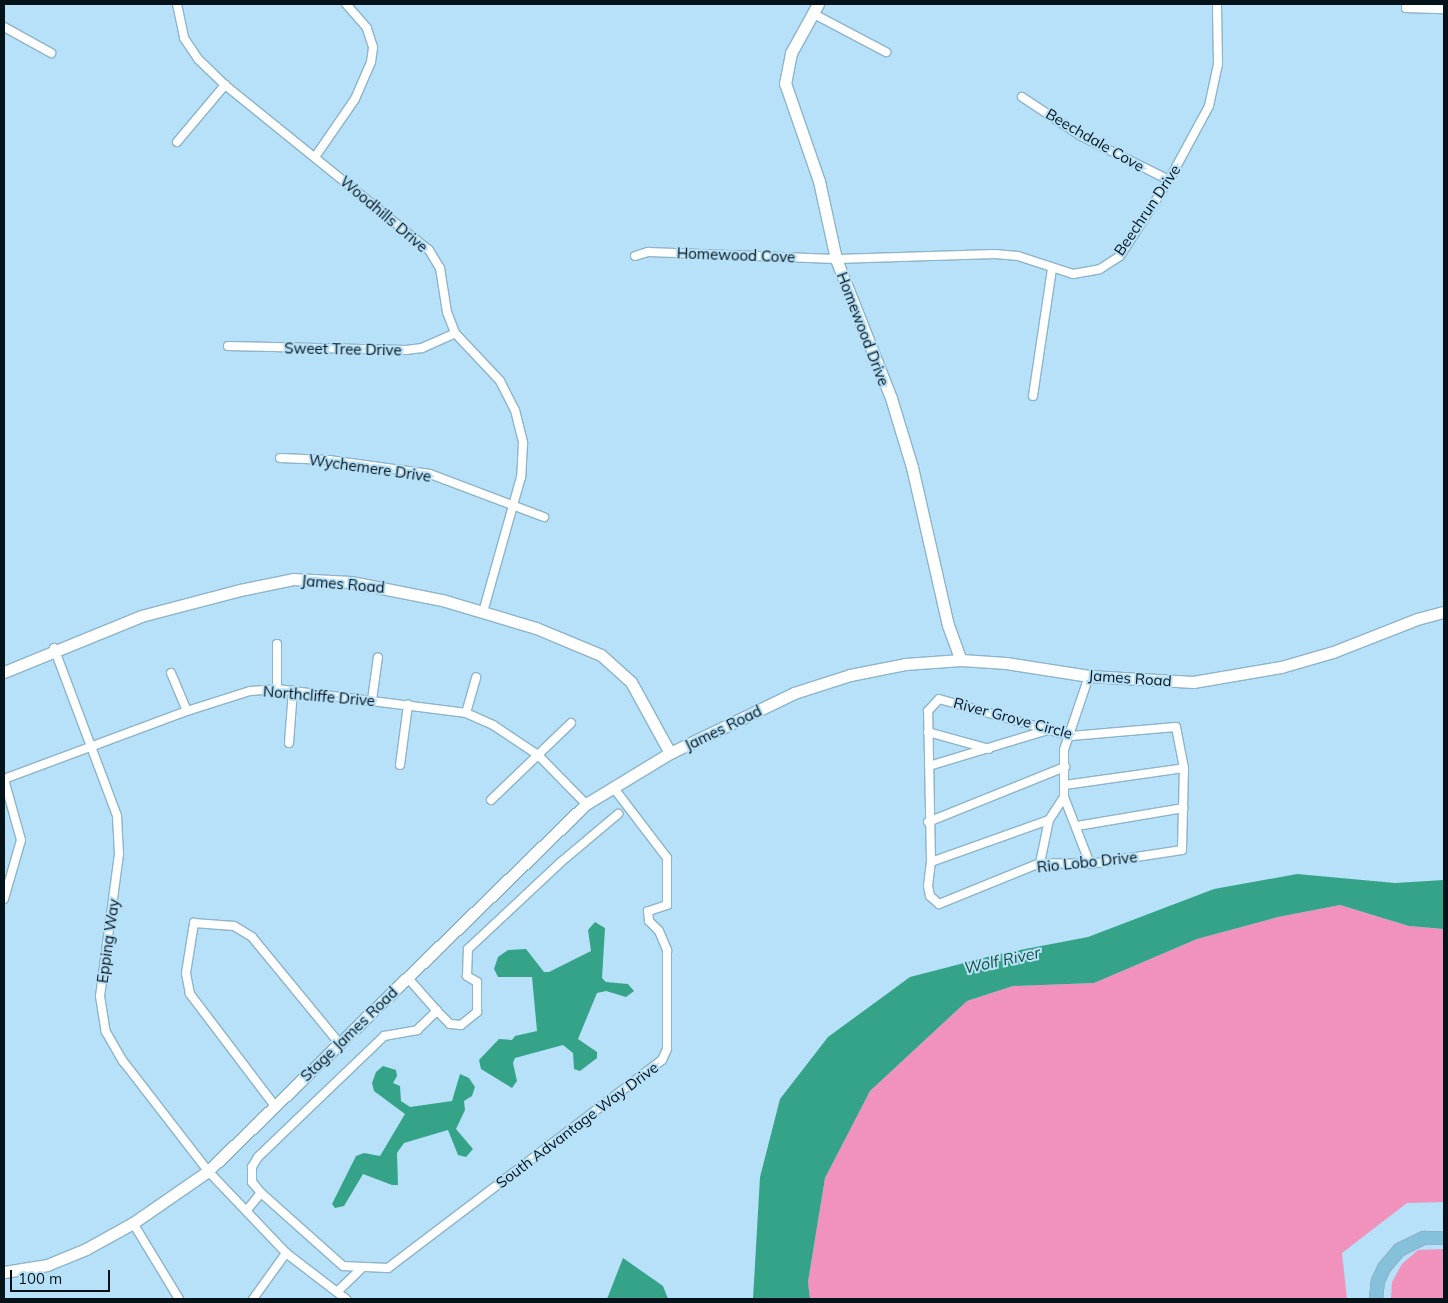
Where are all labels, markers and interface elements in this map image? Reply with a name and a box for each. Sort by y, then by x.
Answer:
street label: Beechdale Cove [1043,105,1147,175]
street label: Beechrun Drive [1110,161,1184,259]
street label: Woodhills Drive [336,172,432,256]
street label: Homewood Cove [676,244,796,266]
street label: Homewood Drive [833,270,893,388]
street label: Sweet Tree Drive [284,339,402,359]
street label: Wychemere Drive [308,450,432,486]
street label: James Road [301,571,385,597]
street label: James Road [1088,666,1172,690]
street label: Northcliffe Drive [262,682,376,710]
street label: River Grove Circle [952,693,1074,743]
street label: James Road [682,702,764,754]
street label: Rio Lobo Drive [1036,848,1138,876]
street label: Epping Way [93,898,123,984]
water label: Wolf River [962,943,1042,977]
street label: Stage James Road [297,983,401,1085]
street label: South Advantage Way Drive [492,1058,662,1192]
scale bar [12,1260,112,1292]
text: 100 m [18,1269,62,1288]

